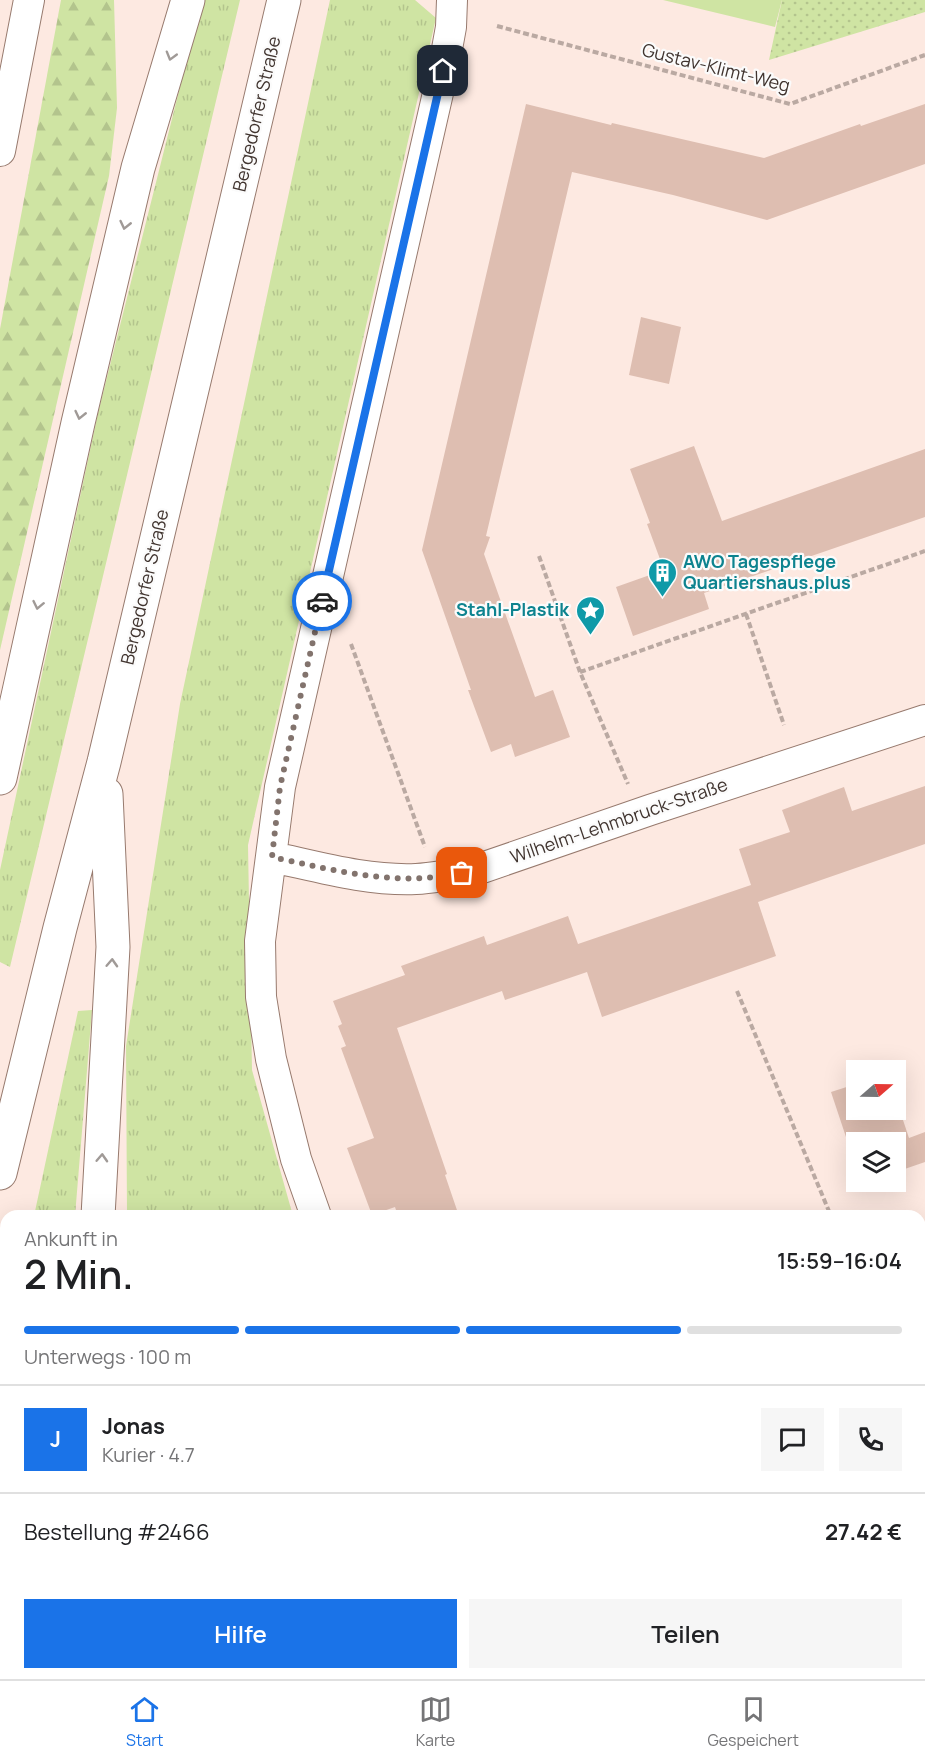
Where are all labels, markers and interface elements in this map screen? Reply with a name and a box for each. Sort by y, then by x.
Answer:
street label: Bergedorfer Straße [226,34,286,194]
street label: Gustav-Klimt-Weg [640,37,793,97]
pin [417,45,468,96]
one-way arrow [166,50,178,61]
icon: home [426,54,459,87]
one-way arrow [119,220,132,230]
one-way arrow [74,410,87,420]
street label: Bergedorfer Straße [114,507,174,667]
place label: AWO Tagespflege Quartiershaus.plus [683,549,851,594]
building icon: AWO Tagespflege Quartiershaus.plus [646,556,678,598]
courier [292,571,352,631]
icon: car [306,585,339,618]
place icon: Stahl-Plastik [574,594,606,636]
place label: Stahl-Plastik [456,597,570,621]
one-way arrow [32,600,45,610]
street label: Wilhelm-Lehmbruck-Straße [507,772,731,869]
pin [436,847,487,898]
icon: bag [445,856,478,889]
one-way arrow [106,959,119,968]
north arrow [846,1060,906,1120]
map controls [846,1060,906,1192]
button: layers [846,1132,906,1192]
one-way arrow [95,1154,108,1163]
text: Ankunft in [24,1225,118,1252]
text: 15:59–16:04 [777,1246,902,1276]
text: 2 Min. [24,1247,133,1301]
text: Unterwegs · 100 m [24,1343,191,1370]
button: chat [761,1408,824,1471]
button: phone [839,1408,902,1471]
text: Jonas [102,1411,165,1441]
text: J [50,1424,61,1454]
text: Kurier · 4.7 [102,1441,195,1468]
text: Bestellung #2466 [24,1517,210,1547]
text: 27.42 € [825,1517,902,1547]
button: Hilfe [24,1599,457,1668]
button: Teilen [469,1599,902,1668]
tab: Start [126,1693,163,1751]
tab: Karte [416,1693,455,1751]
tab: Gespeichert [707,1693,799,1751]

